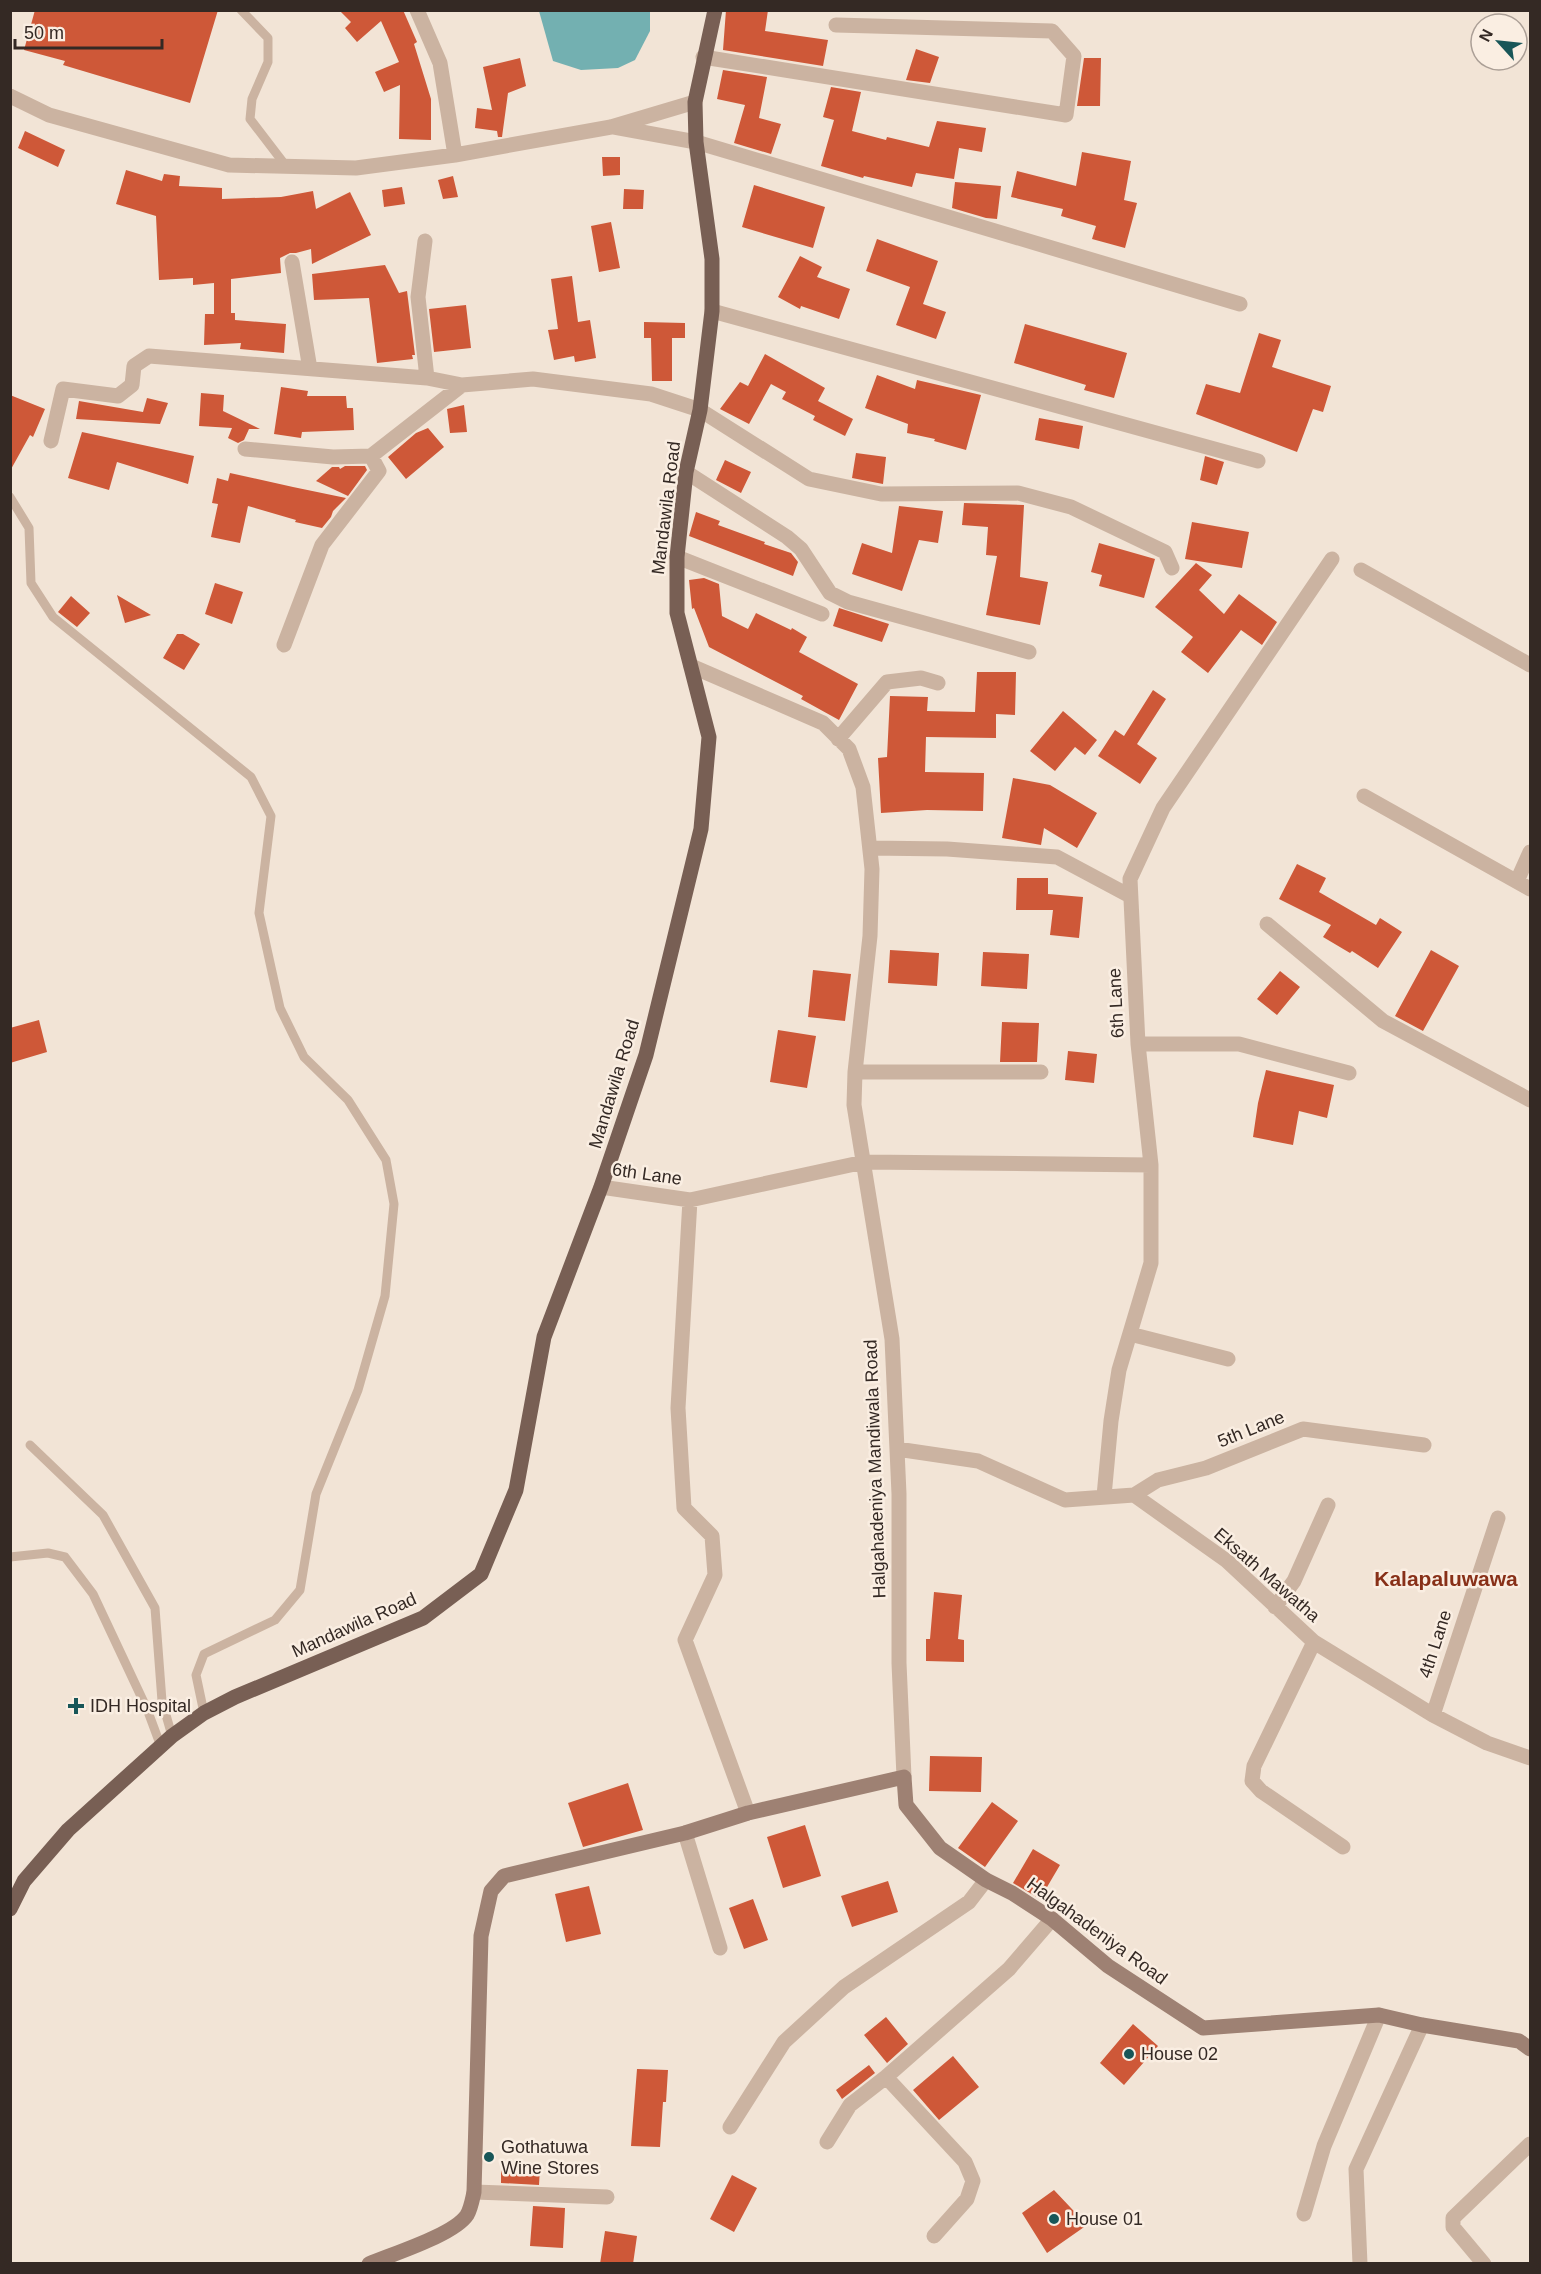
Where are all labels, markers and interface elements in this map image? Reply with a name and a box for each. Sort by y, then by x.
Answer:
scale bar [15,12,162,50]
north arrow [1469,12,1529,72]
text: 50 m [24,23,64,43]
text: N [1476,26,1496,44]
street label: Mandawila Road [648,440,684,576]
street label: 6th Lane [1104,967,1128,1039]
street label: Mandawila Road [585,1017,643,1151]
street label: 6th Lane [611,1159,683,1189]
street label: Halgahadeniya Mandiwala Road [860,1339,890,1599]
street label: 5th Lane [1215,1407,1287,1451]
street label: Eksath Mawatha [1210,1524,1325,1627]
district label: Kalapaluwawa [1374,1567,1518,1590]
street label: Mandawila Road [289,1589,419,1661]
street label: 4th Lane [1415,1608,1455,1680]
place label: IDH Hospital [90,1696,191,1716]
marker: IDH Hospital [67,1697,85,1715]
street label: Halgahadeniya Road [1023,1873,1171,1989]
place label: House 02 [1141,2044,1218,2064]
marker: House 02 [1122,2047,1136,2061]
place label: Gothatuwa Wine Stores [501,2137,599,2178]
marker: Gothatuwa Wine Stores [482,2150,496,2164]
place label: House 01 [1066,2209,1143,2229]
marker: House 01 [1047,2212,1061,2226]

